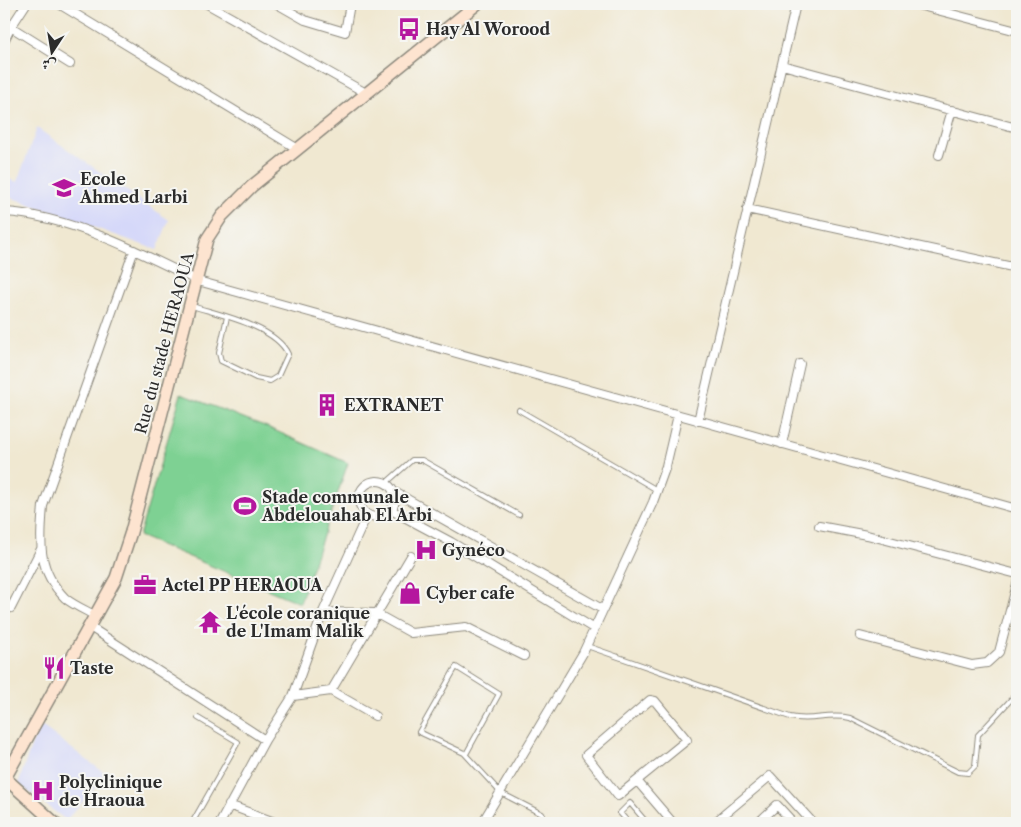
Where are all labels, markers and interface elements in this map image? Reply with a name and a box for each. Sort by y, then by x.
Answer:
bus stop icon: Hay Al Worood [396,16,422,42]
place label: Hay Al Worood [426,19,550,39]
north arrow [28,28,78,78]
text: ش [41,54,58,75]
place label: Ecole Ahmed Larbi [79,169,188,207]
school or university icon: Ecole Ahmed Larbi [51,175,77,201]
street label: Rue du stade HERAOUA [130,249,198,436]
building icon: EXTRANET [314,392,340,418]
place label: EXTRANET [344,395,444,415]
place label: Stade communale Abdelouahab El Arbi [261,487,433,525]
sports icon: Stade communale Abdelouahab El Arbi [232,493,258,519]
hospital icon: Gynéco [413,537,439,563]
place label: Gynéco [442,540,505,560]
office icon: Actel PP HERAOUA [132,572,158,598]
place label: Actel PP HERAOUA [161,575,323,595]
shop icon: Cyber cafe [397,580,423,606]
place label: Cyber cafe [426,583,515,603]
place label: L'école coranique de L'Imam Malik [226,603,371,641]
temple icon: L'école coranique de L'Imam Malik [197,609,223,635]
restaurant icon: Taste [41,655,67,681]
place label: Taste [70,658,114,678]
place label: Polyclinique de Hraoua [59,772,163,810]
hospital icon: Polyclinique de Hraoua [30,778,56,804]

